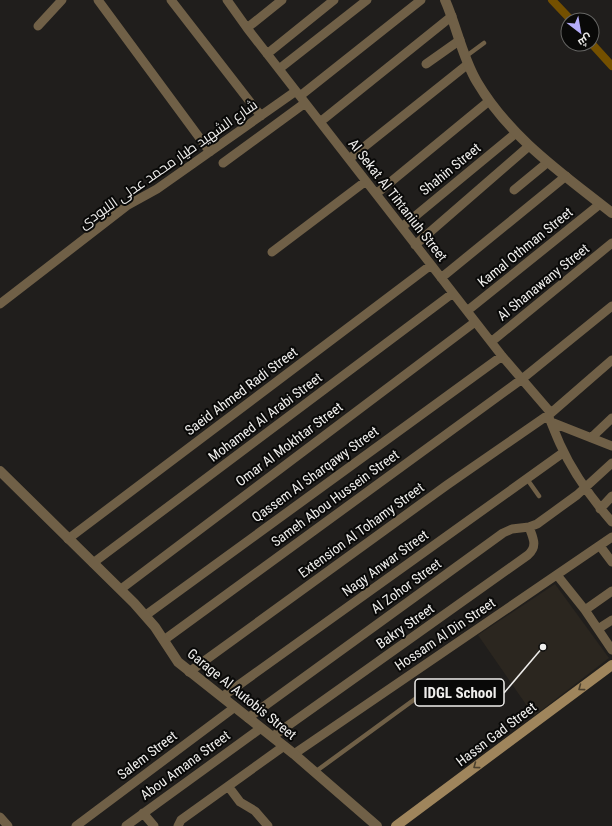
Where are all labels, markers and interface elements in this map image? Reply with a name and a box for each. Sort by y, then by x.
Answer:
north arrow [560,12,600,52]
text: ش [575,31,594,49]
street label: شارع الشهيد طيار محمد عدلى اللبودى [76,96,261,233]
street label: Al Sekat Al Tihtaniuh Street [345,136,451,264]
street label: Shahin Street [416,140,484,198]
street label: Kamal Othman Street [474,204,576,290]
street label: Al Shanawany Street [494,240,592,324]
street label: Saeid Ahmed Radi Street [182,344,300,438]
street label: Mohamed Al Arabi Street [205,369,325,465]
street label: Omar Al Mokhtar Street [232,399,346,489]
street label: Qassem Al Sharqawy Street [249,423,381,525]
street label: Sameh Abou Hussein Street [268,446,402,550]
street label: Extension Al Tohamy Street [295,479,427,581]
street label: Nagy Anwar Street [339,526,431,600]
street label: Al Zohor Street [368,555,444,617]
street label: Hossam Al Din Street [392,595,498,673]
street label: Bakry Street [373,600,437,652]
street label: Garage Al Autobis Street [184,645,300,743]
callout: IDGL School [415,679,504,706]
text: IDGL School [423,684,497,702]
one-way arrow [578,684,585,691]
street label: Hassn Gad Street [453,699,539,769]
street label: Salem Street [114,727,180,783]
street label: Abou Amana Street [137,727,233,803]
one-way arrow [474,761,481,768]

